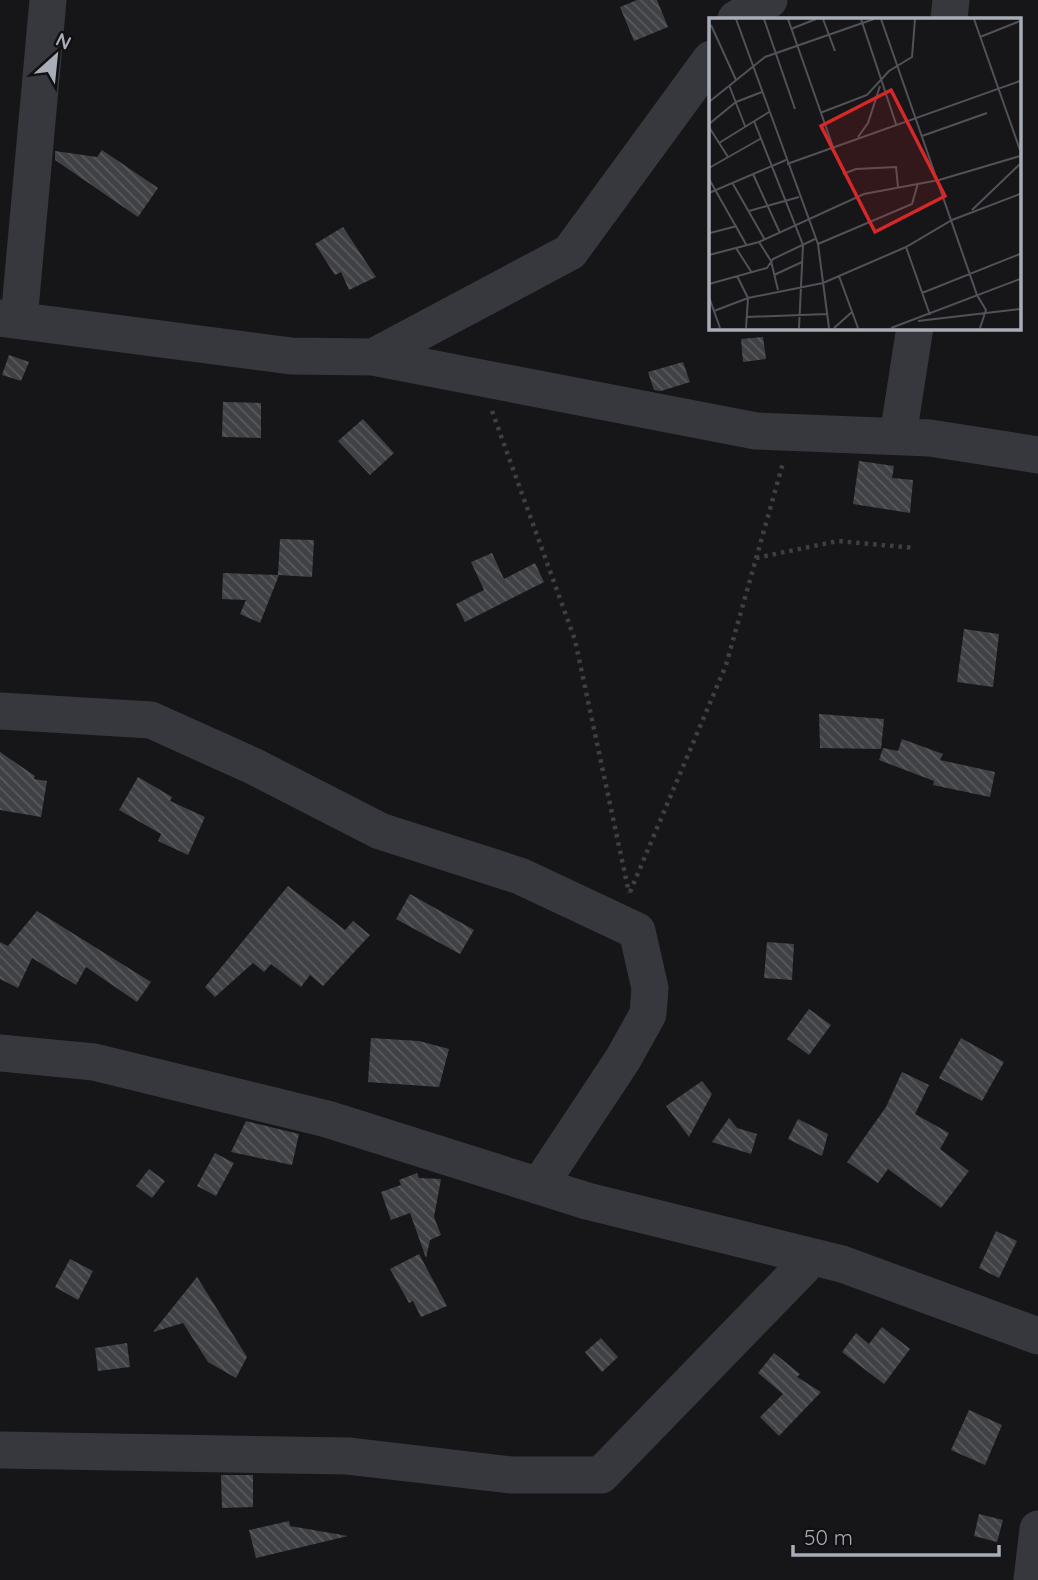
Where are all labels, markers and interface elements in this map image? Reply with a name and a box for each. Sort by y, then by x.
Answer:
inset map [709,18,1020,329]
north arrow [21,21,91,91]
text: N [52,27,75,55]
scale bar [793,1514,1000,1558]
text: 50 m [804,1524,853,1550]

